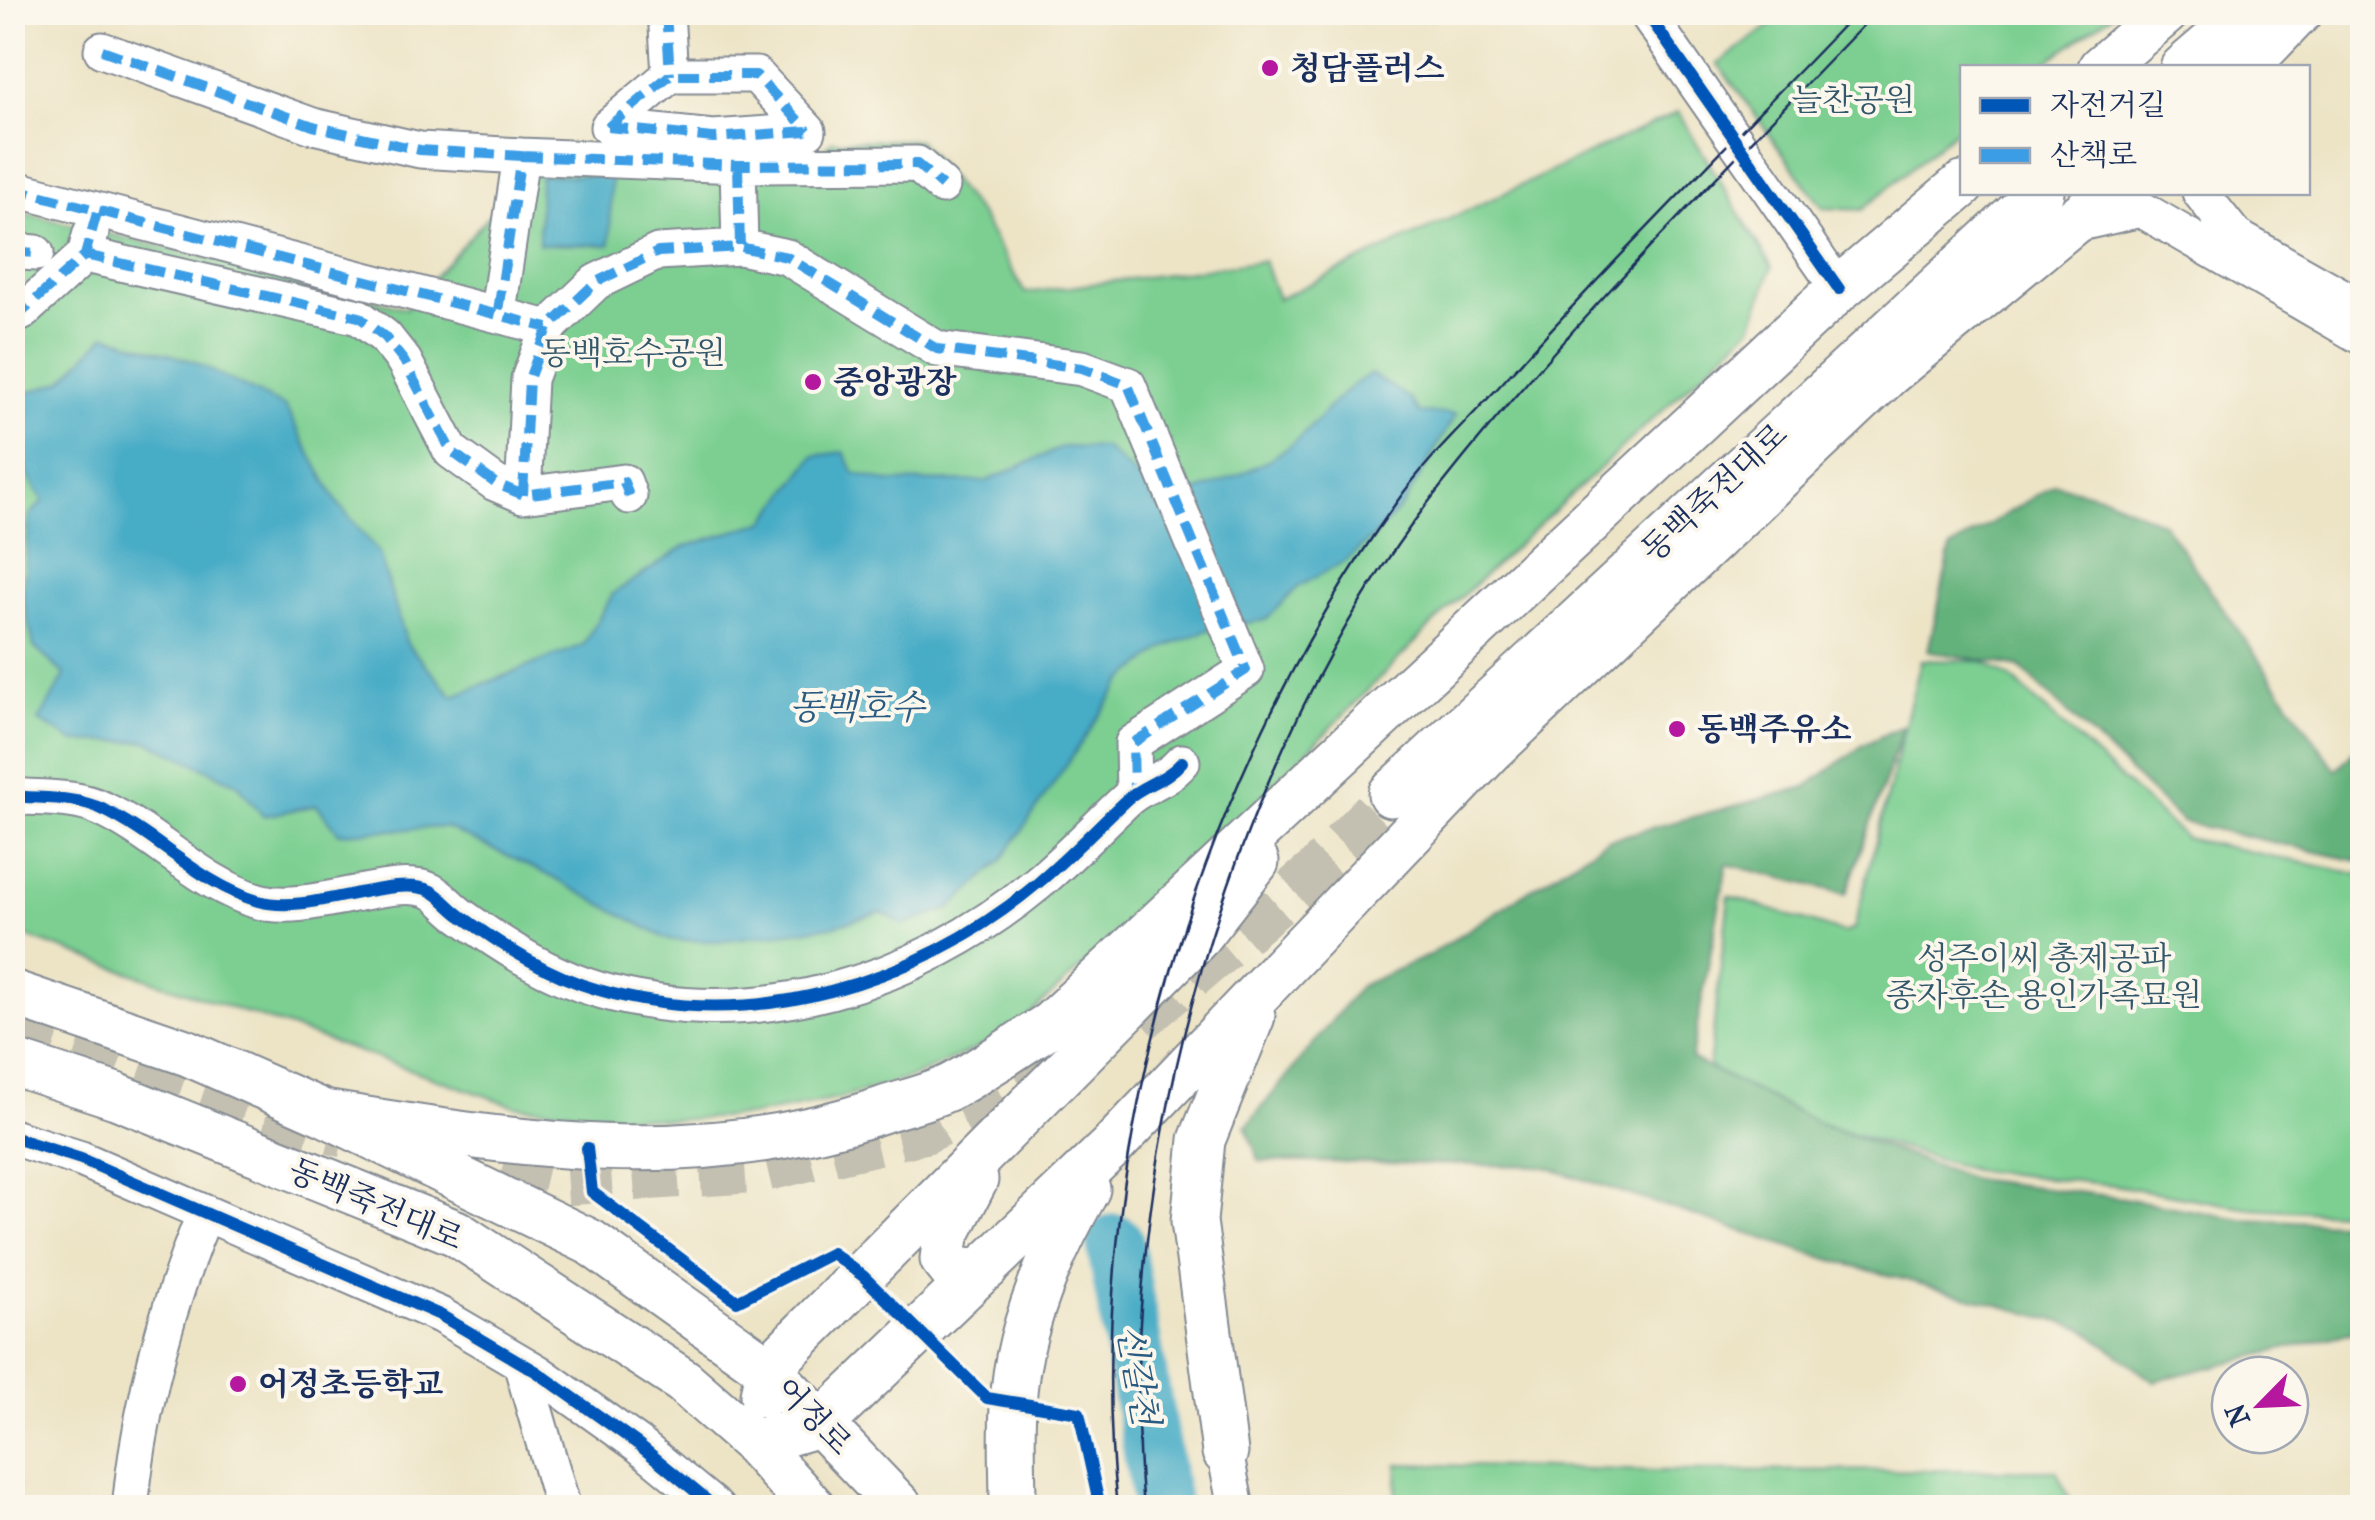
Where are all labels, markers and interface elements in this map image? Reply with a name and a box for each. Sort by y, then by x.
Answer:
place label: 청담플러스 [1290,50,1445,87]
marker: 청담플러스 [1259,57,1281,79]
legend [1960,65,2310,195]
park label: 늘찬공원 [1791,82,1915,119]
text: 자전거길 [2050,88,2166,123]
text: 산책로 [2050,138,2137,173]
park label: 동백호수공원 [540,335,726,372]
place label: 중앙광장 [833,364,957,401]
marker: 중앙광장 [802,371,824,393]
street label: 동백죽전대로 [1634,416,1795,569]
water label: 동백호수 [789,687,927,728]
place label: 동백주유소 [1697,711,1852,748]
marker: 동백주유소 [1666,718,1688,740]
park label: 성주이씨 총제공파 종자후손 용인가족묘원 [1886,940,2202,1014]
street label: 동백죽전대로 [283,1151,468,1258]
water label: 신갈천 [1109,1322,1167,1431]
north arrow [2210,1355,2310,1455]
place label: 어정초등학교 [258,1366,444,1403]
street label: 어정로 [768,1370,859,1463]
marker: 어정초등학교 [227,1373,249,1395]
text: N [2218,1398,2257,1431]

